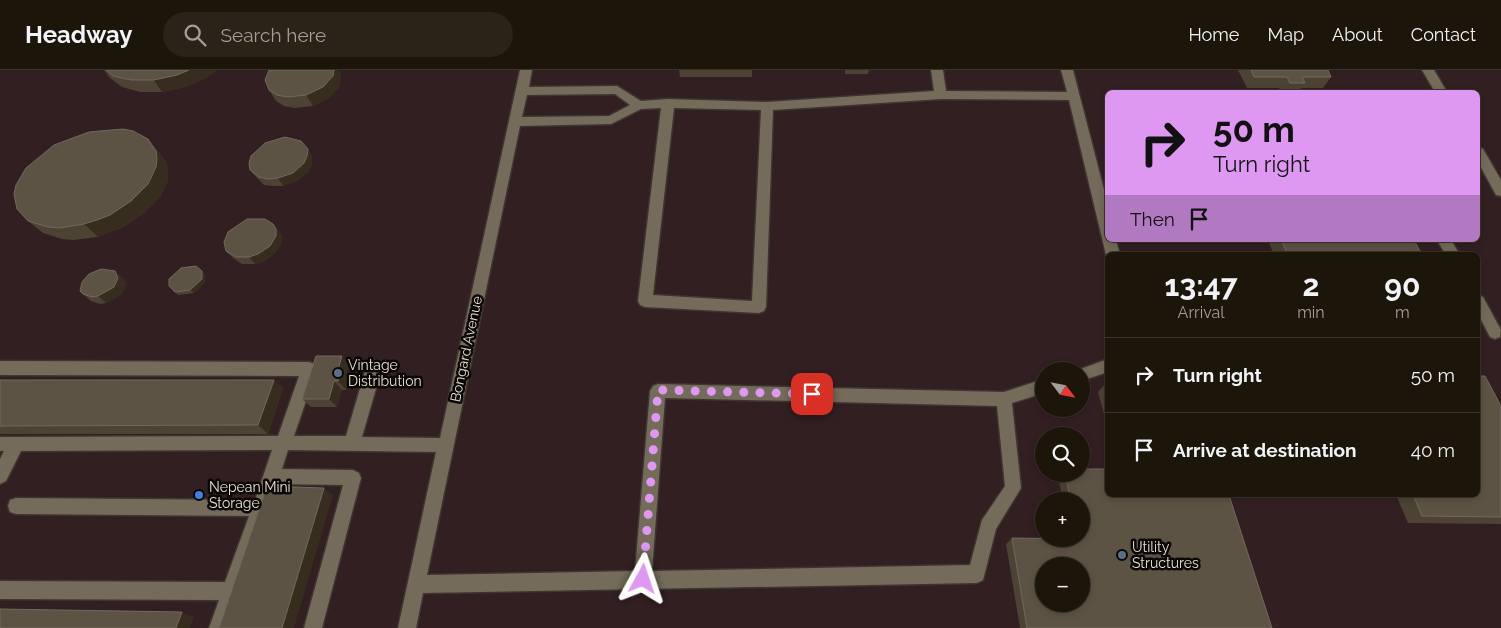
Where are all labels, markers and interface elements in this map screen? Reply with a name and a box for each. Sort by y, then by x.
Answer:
search box [163,12,513,57]
text: Headway [25,20,133,49]
icon: search [181,21,209,49]
text: Search here [221,24,326,46]
text: Home [1188,24,1239,45]
text: Map [1267,24,1304,45]
text: About [1332,24,1383,45]
text: Contact [1411,24,1476,45]
text: 50 m [1213,109,1295,150]
icon: right [1130,110,1195,175]
text: Turn right [1213,151,1310,177]
icon: arrive [1185,205,1213,233]
text: Then [1130,208,1175,230]
text: 13:47 [1165,268,1238,303]
text: 2 [1302,268,1319,303]
text: 90 [1384,268,1420,303]
street label: Bongard Avenue [447,295,485,403]
text: Arrival [1178,303,1225,322]
text: min [1297,303,1325,322]
text: m [1395,303,1410,322]
place label: Vintage Distribution [348,357,422,389]
icon: right [1130,361,1158,389]
north arrow [1035,362,1090,418]
map controls [1035,362,1090,612]
text: Turn right [1173,364,1262,386]
text: 50 m [1411,364,1455,386]
marker: Vintage Distribution [332,367,344,379]
pin [791,373,833,415]
icon: arrive [798,380,826,408]
button: search [1035,427,1090,482]
icon: arrive [1130,436,1158,464]
text: Arrive at destination [1173,439,1357,461]
text: 40 m [1411,439,1455,461]
place label: Nepean Mini Storage [209,479,291,511]
marker: Nepean Mini Storage [193,489,205,501]
button: + [1035,492,1090,547]
place label: Utility Structures [1132,539,1199,571]
marker: Utility Structures [1116,549,1128,561]
position arrow [616,552,668,604]
button: − [1035,557,1090,612]

